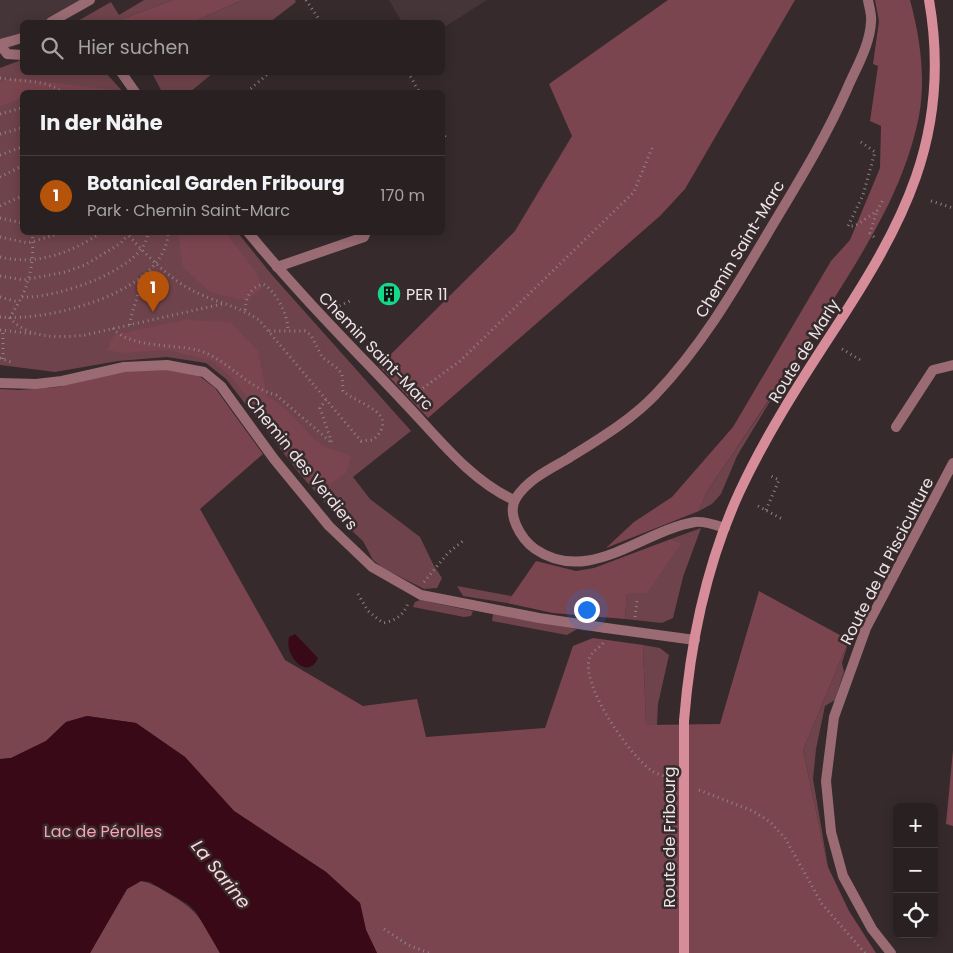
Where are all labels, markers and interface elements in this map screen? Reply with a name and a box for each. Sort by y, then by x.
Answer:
search box [20,20,445,75]
icon: search [38,34,66,62]
text: Hier suchen [78,34,189,61]
text: In der Nähe [40,108,163,137]
text: Botanical Garden Fribourg [87,170,345,197]
street label: Chemin Saint-Marc [690,176,790,322]
text: 1 [53,184,59,207]
text: 170 m [380,184,425,207]
text: Park · Chemin Saint-Marc [87,199,290,222]
pin: 1 [137,271,169,312]
building icon: PER 11 [376,281,402,307]
place label: PER 11 [406,283,448,306]
street label: Chemin Saint-Marc [313,287,439,416]
street label: Route de Marly [763,295,845,407]
street label: Chemin des Verdiers [241,391,363,535]
street label: Route de la Pisciculture [835,473,939,649]
your location [574,597,600,623]
street label: Route de Fribourg [658,766,681,908]
map controls [893,803,938,938]
button: + [893,803,938,848]
park label: Lac de Pérolles [44,820,162,843]
water label: La Sarine [186,834,256,914]
button: − [893,848,938,893]
button: locate [893,893,938,938]

